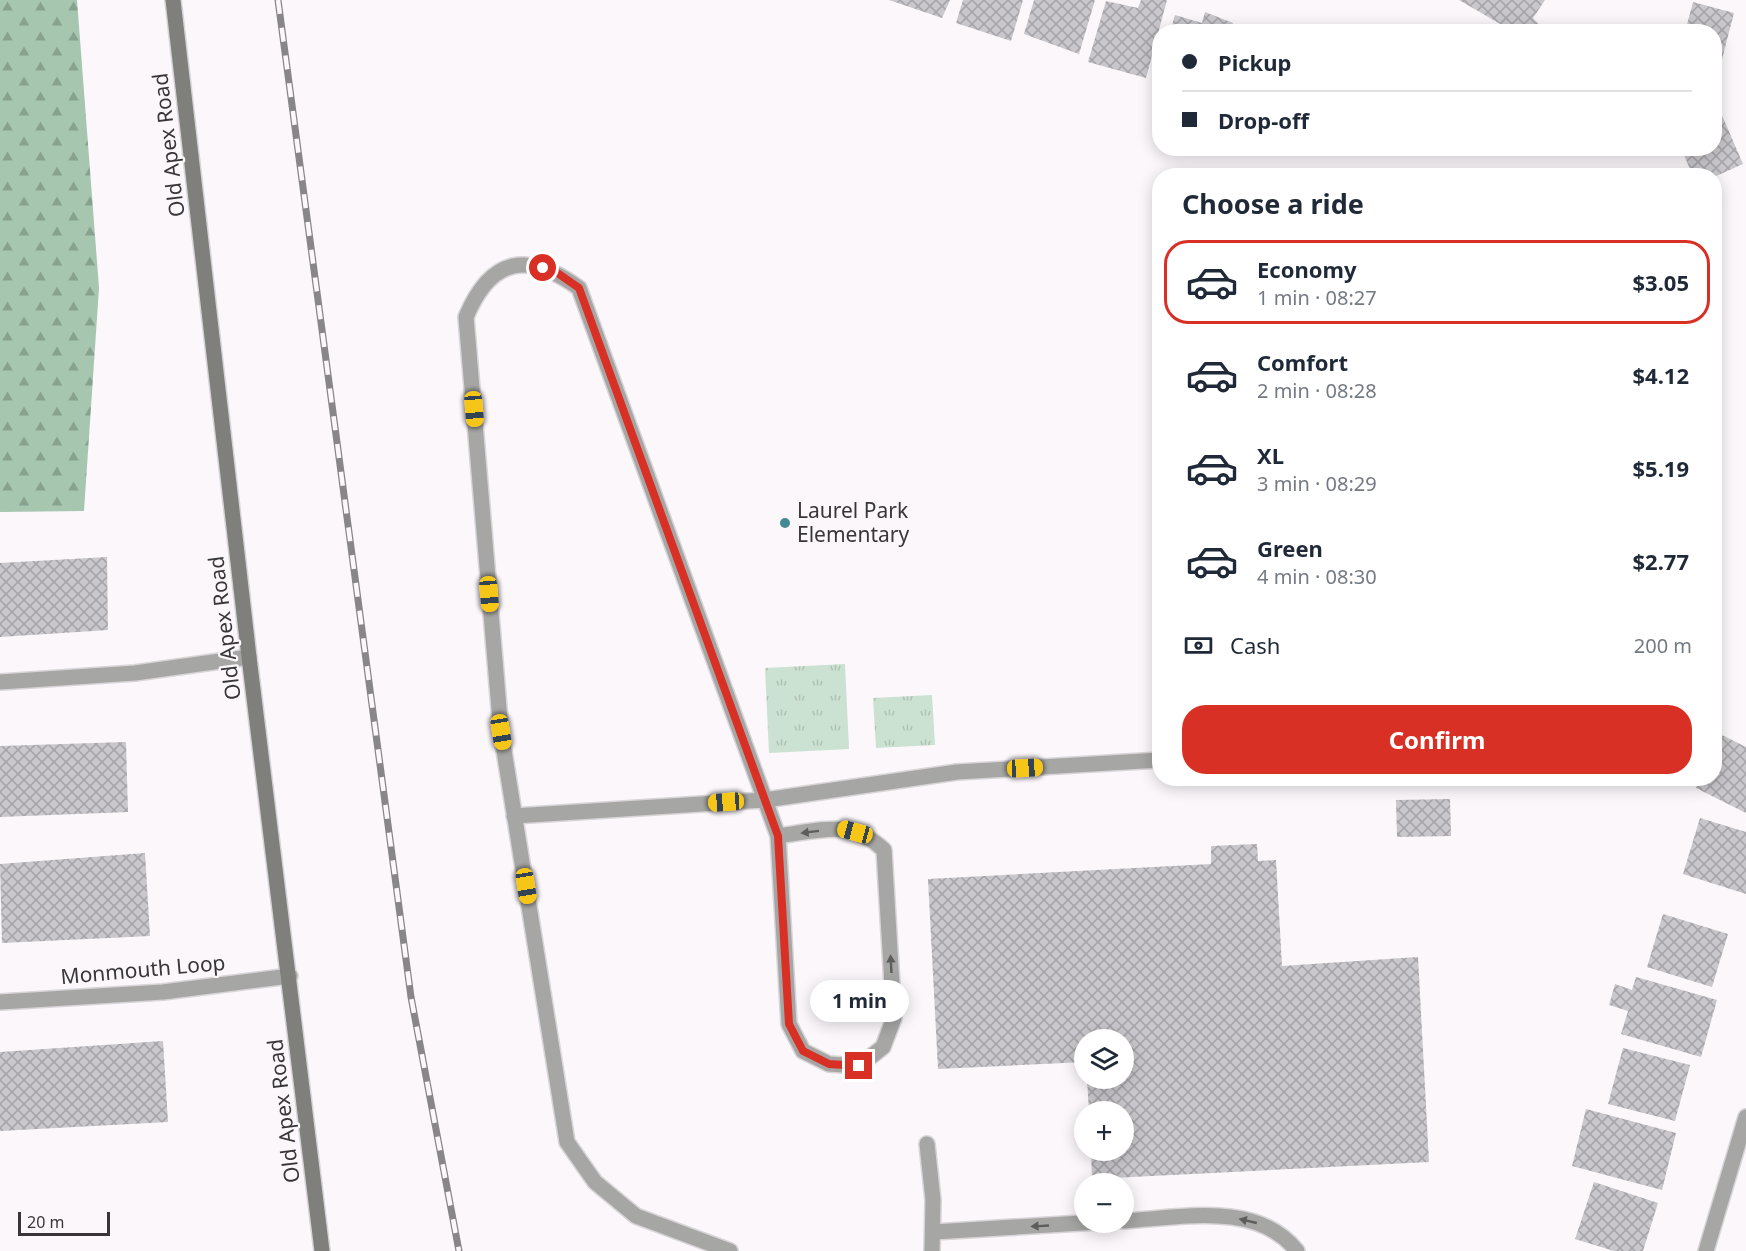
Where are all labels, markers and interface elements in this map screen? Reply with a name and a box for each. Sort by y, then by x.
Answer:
text: Pickup [1218,47,1291,77]
street label: Old Apex Road [145,71,191,219]
text: Drop-off [1218,105,1309,135]
text: Choose a ride [1182,185,1364,222]
route start [529,254,556,281]
text: Economy [1257,254,1356,284]
icon: car [1185,255,1239,309]
text: $3.05 [1632,267,1689,297]
text: 1 min · 08:27 [1257,284,1377,311]
text: Comfort [1257,347,1348,377]
icon: car [1185,348,1239,402]
text: $4.12 [1632,360,1689,390]
text: 2 min · 08:28 [1257,377,1377,404]
car [463,390,485,428]
text: XL [1257,440,1284,470]
icon: car [1185,441,1239,495]
text: $5.19 [1632,453,1689,483]
text: 3 min · 08:29 [1257,470,1377,497]
place label: Laurel Park Elementary [797,496,909,548]
marker: Laurel Park Elementary [778,516,792,530]
text: Green [1257,533,1323,563]
icon: car [1185,534,1239,588]
text: $2.77 [1632,546,1689,576]
street label: Old Apex Road [201,554,247,702]
text: 4 min · 08:30 [1257,563,1377,590]
car [478,575,500,613]
icon: cash [1182,629,1215,662]
text: Cash [1230,630,1280,660]
text: 200 m [1634,632,1692,659]
button: Confirm [1182,705,1692,774]
car [489,713,513,751]
car [1007,758,1043,778]
car [707,792,745,812]
car [835,819,875,845]
one-way arrow [800,827,819,837]
car [514,867,538,905]
street label: Monmouth Loop [59,948,227,990]
one-way arrow [887,954,896,973]
callout: 1 min [810,979,908,1021]
text: 1 min [832,987,887,1014]
map controls [1074,1029,1134,1233]
button: layers [1074,1029,1134,1089]
street label: Old Apex Road [260,1037,306,1185]
route end [845,1052,872,1079]
button: + [1074,1101,1134,1161]
button: − [1074,1173,1134,1233]
scale bar [18,1209,110,1236]
text: 20 m [27,1211,64,1233]
one-way arrow [1239,1215,1258,1225]
one-way arrow [1030,1221,1049,1230]

